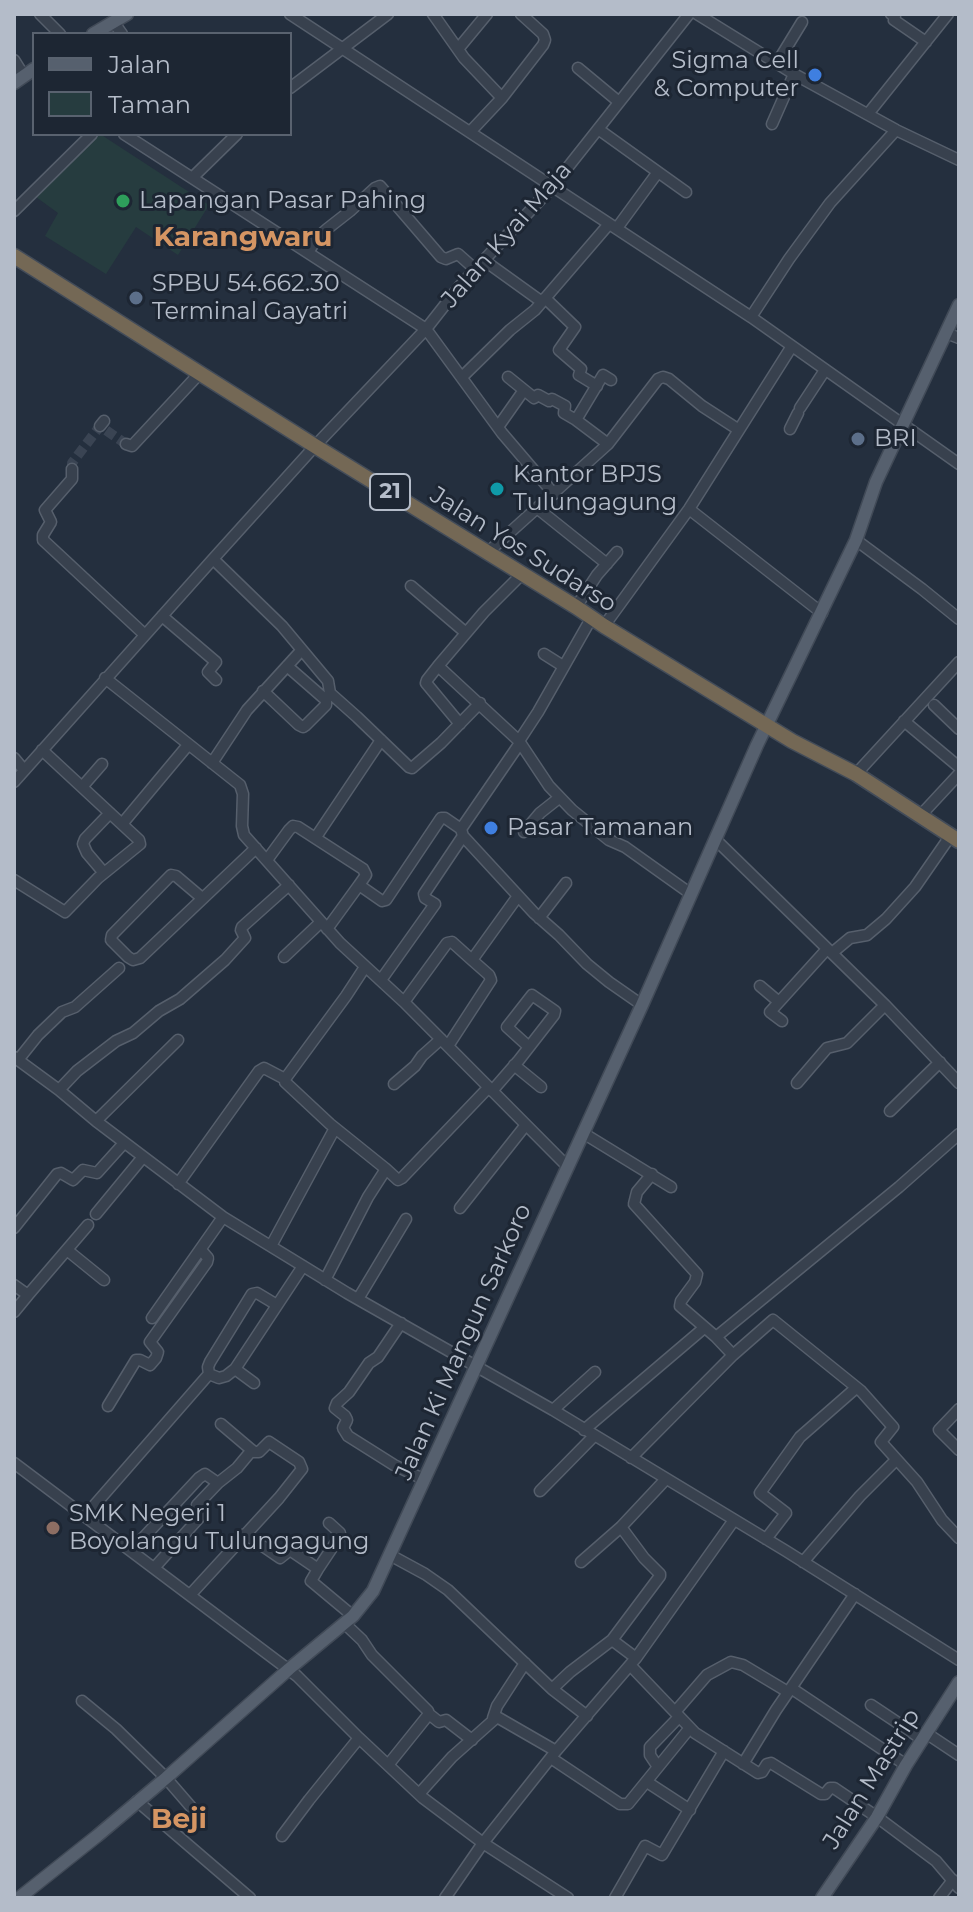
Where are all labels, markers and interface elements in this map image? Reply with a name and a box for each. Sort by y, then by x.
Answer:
legend [32,32,292,136]
place label: Sigma Cell & Computer [654,47,799,103]
text: Jalan [108,50,171,79]
marker: Sigma Cell & Computer [806,66,824,84]
text: Taman [108,90,191,119]
street label: Jalan Kyai Maja [436,156,578,314]
place label: Lapangan Pasar Pahing [139,187,426,215]
marker: Lapangan Pasar Pahing [114,192,132,210]
district label: Karangwaru [153,221,333,255]
place label: SPBU 54.662.30 Terminal Gayatri [152,270,348,326]
marker: SPBU 54.662.30 Terminal Gayatri [127,289,145,307]
place label: BRI [874,425,917,453]
marker: BRI [849,430,867,448]
place label: Kantor BPJS Tulungagung [513,461,677,517]
road number: 21 [370,474,410,510]
marker: Kantor BPJS Tulungagung [488,480,506,498]
street label: Jalan Yos Sudarso [425,481,621,619]
place label: Pasar Tamanan [507,814,693,842]
marker: Pasar Tamanan [482,819,500,837]
street label: Jalan Ki Mangun Sarkoro [390,1200,538,1484]
place label: SMK Negeri 1 Boyolangu Tulungagung [69,1500,369,1556]
marker: SMK Negeri 1 Boyolangu Tulungagung [44,1519,62,1537]
street label: Jalan Mastrip [817,1704,927,1854]
district label: Beji [151,1803,207,1837]

